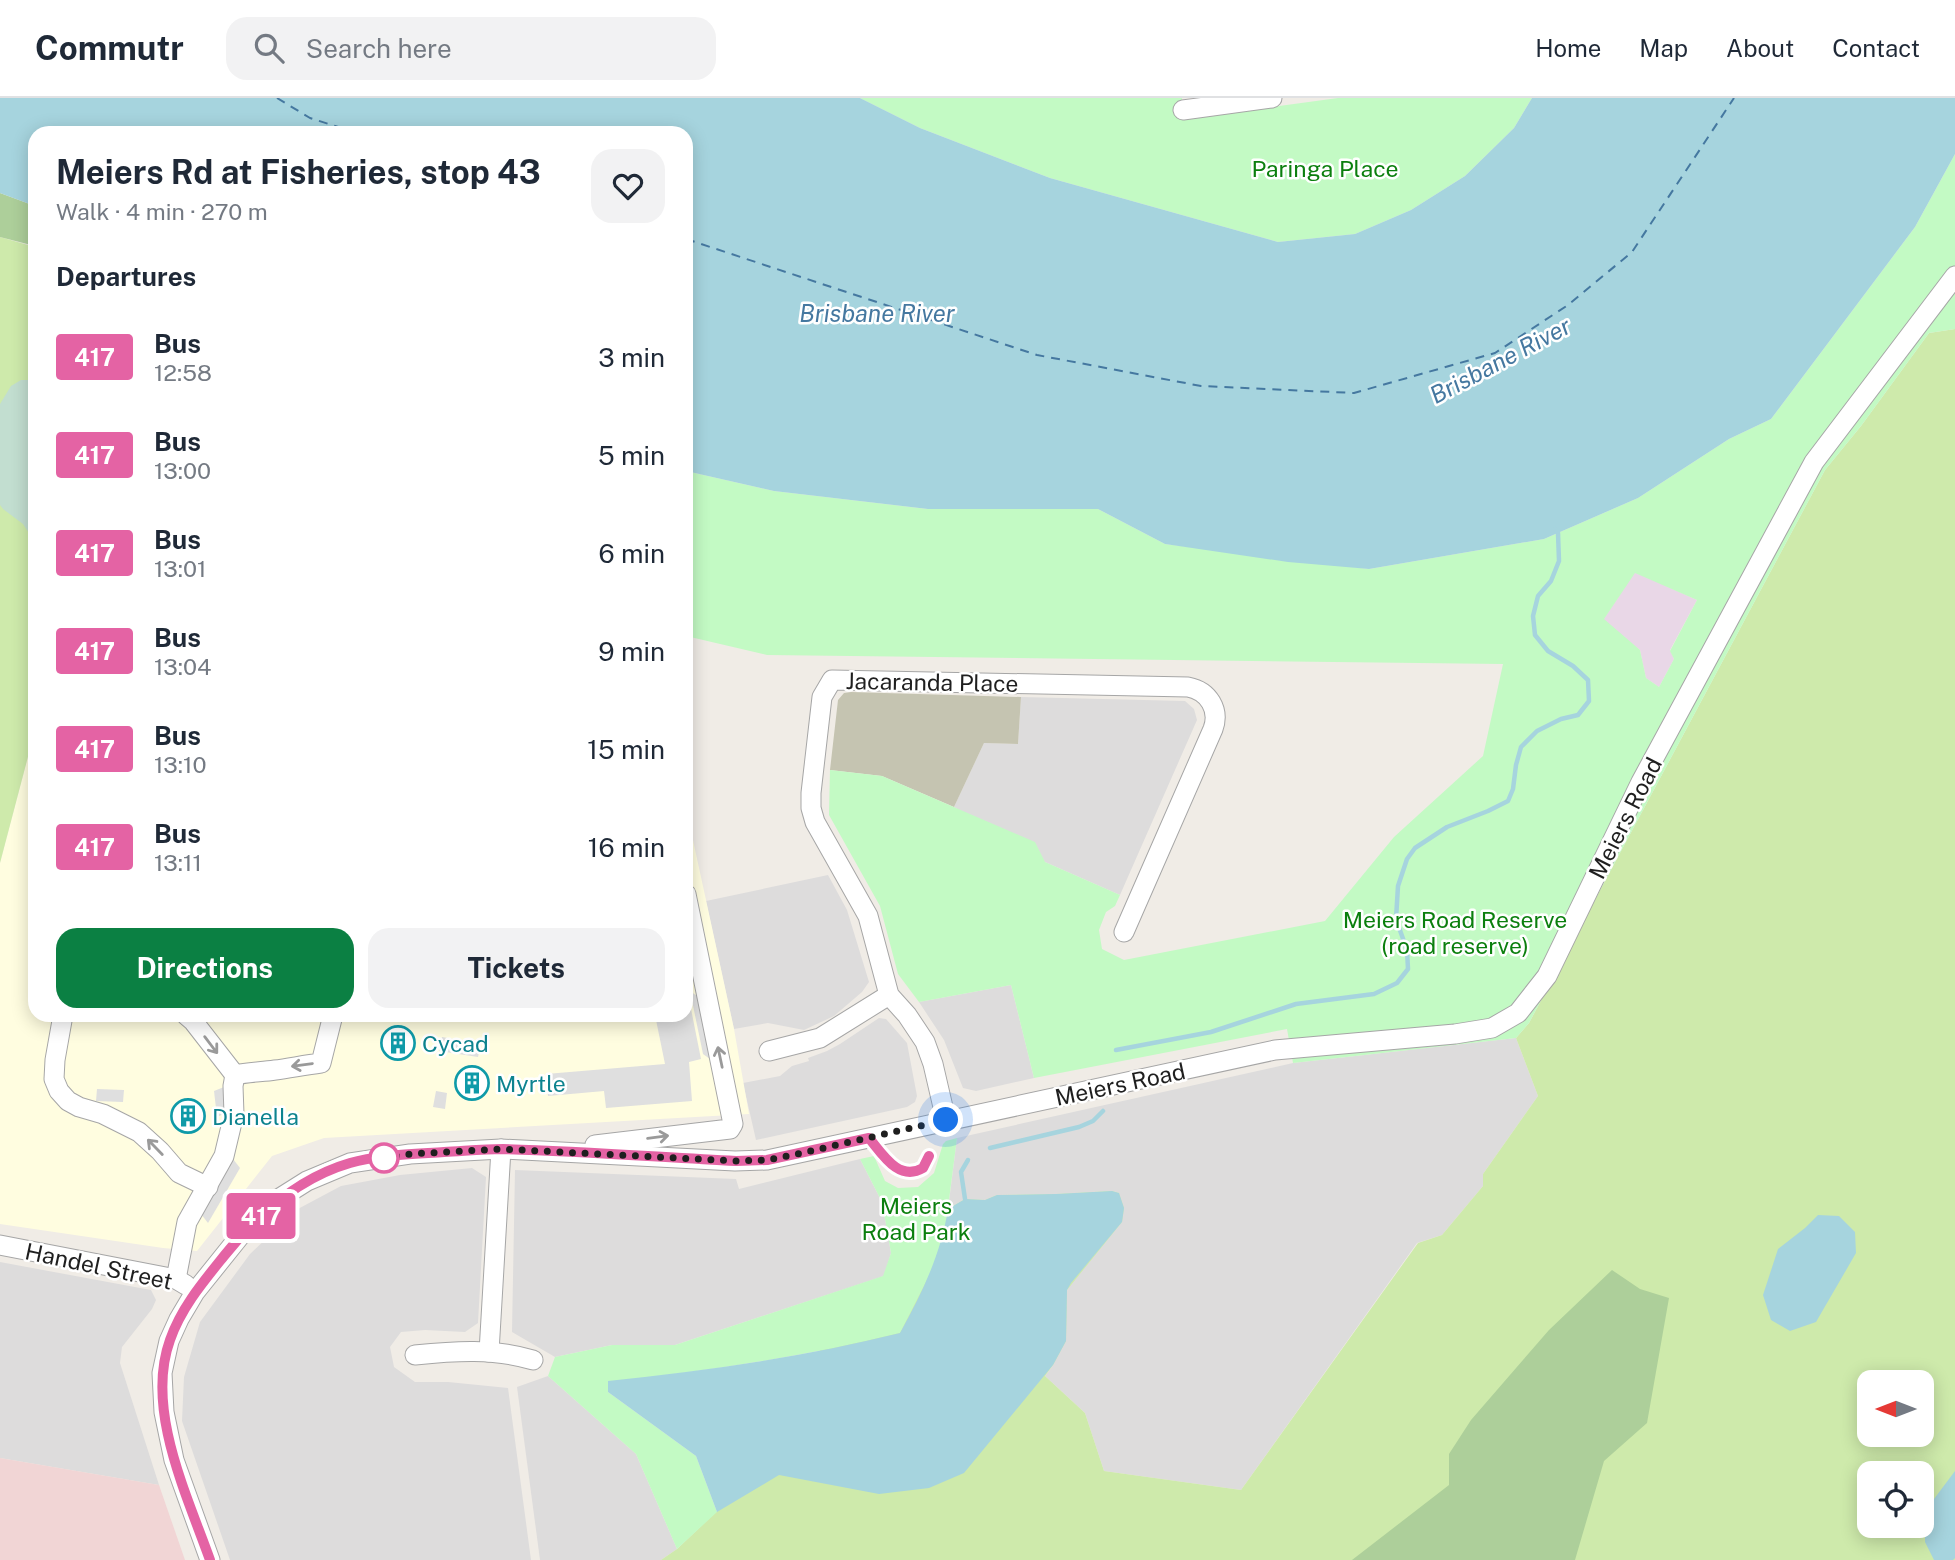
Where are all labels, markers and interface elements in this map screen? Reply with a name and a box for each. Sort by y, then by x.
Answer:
search box [226,17,716,80]
text: Commutr [35,29,184,67]
icon: search [250,29,288,67]
text: Search here [306,33,452,64]
text: Home [1535,34,1601,62]
text: Map [1639,34,1688,62]
text: About [1726,34,1794,62]
text: Contact [1832,34,1920,62]
button: heart [591,149,665,223]
text: Meiers Rd at Fisheries, stop 43 [56,153,541,191]
park label: Paringa Place [1251,155,1399,182]
text: Walk · 4 min · 270 m [56,198,268,225]
text: Departures [56,261,196,292]
water label: Brisbane River [799,299,956,327]
water label: Brisbane River [1425,311,1576,409]
text: Bus [154,328,201,359]
text: 3 min [598,342,665,373]
text: 417 [74,343,115,371]
text: 12:58 [154,359,212,386]
text: Bus [154,426,201,457]
text: 5 min [598,440,665,471]
text: 417 [74,441,115,469]
text: 13:00 [154,457,211,484]
text: Bus [154,524,201,555]
text: 6 min [598,538,665,569]
text: 417 [74,539,115,567]
text: 13:01 [154,555,206,582]
text: Bus [154,622,201,653]
text: 9 min [598,636,665,667]
text: 417 [74,637,115,665]
text: 13:04 [154,653,212,680]
street label: Jacaranda Place [845,667,1019,697]
text: Bus [154,720,201,751]
text: 15 min [587,734,665,765]
text: 417 [74,735,115,763]
text: 13:10 [154,751,206,778]
street label: Meiers Road [1583,753,1667,883]
text: Bus [154,818,201,849]
text: 16 min [588,832,665,863]
text: 417 [74,833,115,861]
text: 13:11 [154,849,202,876]
park label: Meiers Road Reserve (road reserve) [1343,906,1567,959]
button: Directions [56,928,354,1008]
button: Tickets [368,928,665,1008]
building icon: Cycad [379,1024,417,1062]
place label: Cycad [422,1030,489,1057]
one-way arrow [203,1035,218,1054]
one-way arrow [713,1046,727,1069]
street label: Meiers Road [1052,1057,1188,1111]
one-way arrow [291,1059,314,1072]
building icon: Myrtle [453,1064,491,1102]
place label: Myrtle [496,1070,566,1097]
building icon: Dianella [169,1097,207,1135]
your location [928,1102,963,1137]
place label: Dianella [212,1103,299,1130]
one-way arrow [646,1131,669,1144]
one-way arrow [146,1139,163,1156]
unlabelled marker [369,1143,399,1173]
park label: Meiers Road Park [861,1192,971,1245]
line badge: 417 [221,1193,301,1239]
text: 417 [240,1202,282,1230]
street label: Handel Street [23,1237,175,1295]
north arrow [1857,1370,1934,1447]
map controls [1857,1370,1934,1538]
button: locate [1857,1461,1934,1538]

